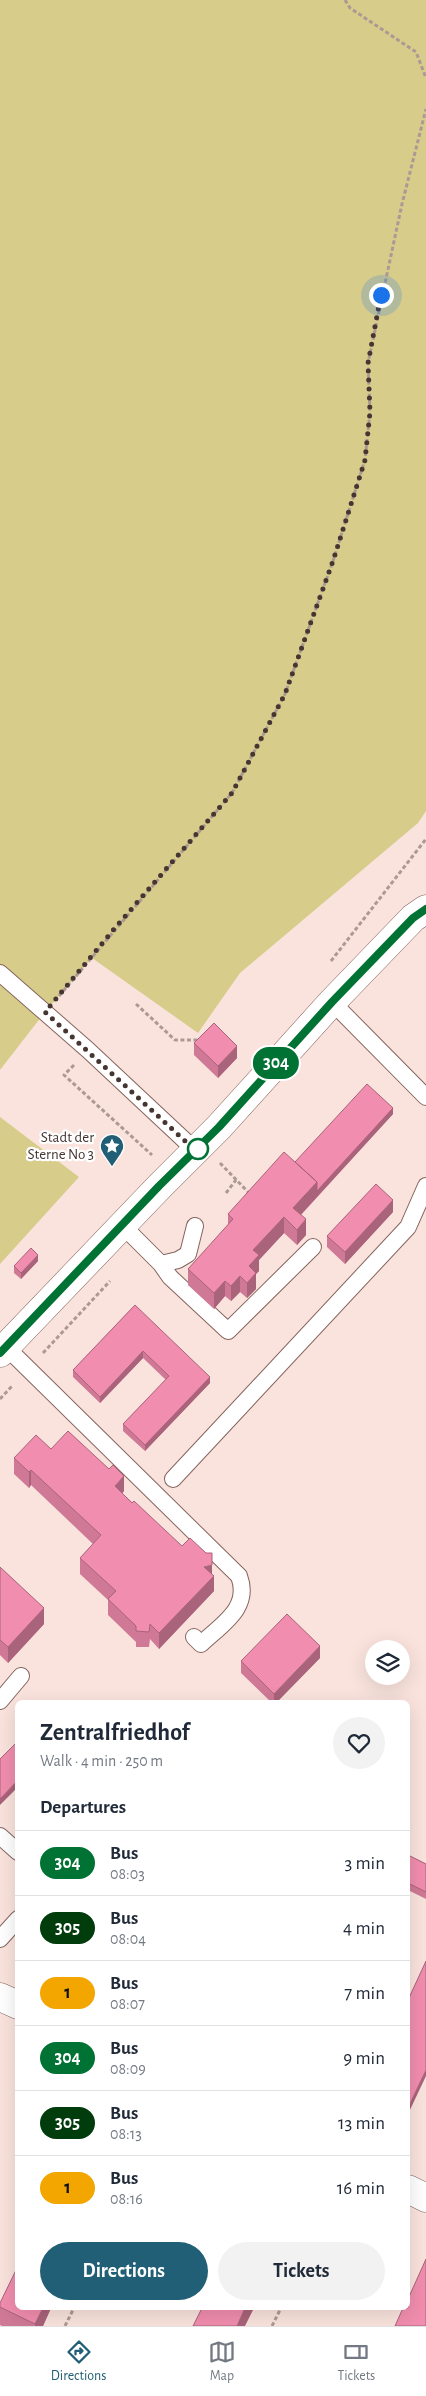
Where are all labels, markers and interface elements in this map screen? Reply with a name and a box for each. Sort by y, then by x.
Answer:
your location [369,283,394,308]
line badge: 304 [247,1047,305,1079]
text: 304 [263,1054,289,1072]
place label: Stadt der Sterne No 3 [27,1130,94,1162]
place icon: Stadt der Sterne No 3 [99,1133,125,1167]
unlabelled marker [187,1138,209,1160]
map controls [365,1640,410,1685]
button: layers [365,1640,410,1685]
button: heart [333,1717,385,1769]
text: Zentralfriedhof [40,1721,189,1745]
text: Walk · 4 min · 250 m [40,1753,163,1769]
text: Departures [40,1798,126,1817]
text: Bus [110,1844,138,1863]
text: 304 [54,1854,81,1872]
text: 3 min [344,1854,385,1873]
text: 08:03 [110,1866,145,1882]
text: Bus [110,1909,138,1928]
text: 305 [55,1919,80,1937]
text: 4 min [343,1919,385,1938]
text: 08:04 [110,1931,146,1947]
text: Bus [110,1974,138,1993]
text: 1 [64,1984,71,2002]
text: 7 min [344,1984,385,2003]
text: 08:07 [110,1996,145,2012]
text: Bus [110,2039,138,2058]
text: 304 [54,2049,81,2067]
text: 9 min [343,2049,385,2068]
text: 08:09 [110,2061,146,2077]
text: Bus [110,2104,138,2123]
text: 305 [55,2114,80,2132]
text: 13 min [338,2114,385,2133]
text: 08:13 [110,2126,142,2142]
text: Bus [110,2169,138,2188]
text: 1 [64,2179,71,2197]
text: 16 min [337,2179,385,2198]
text: 08:16 [110,2191,143,2207]
button: Directions [40,2242,208,2300]
button: Tickets [218,2242,385,2300]
tab: Directions [51,2338,107,2385]
tab: Map [208,2338,236,2385]
tab: Tickets [337,2338,375,2385]

